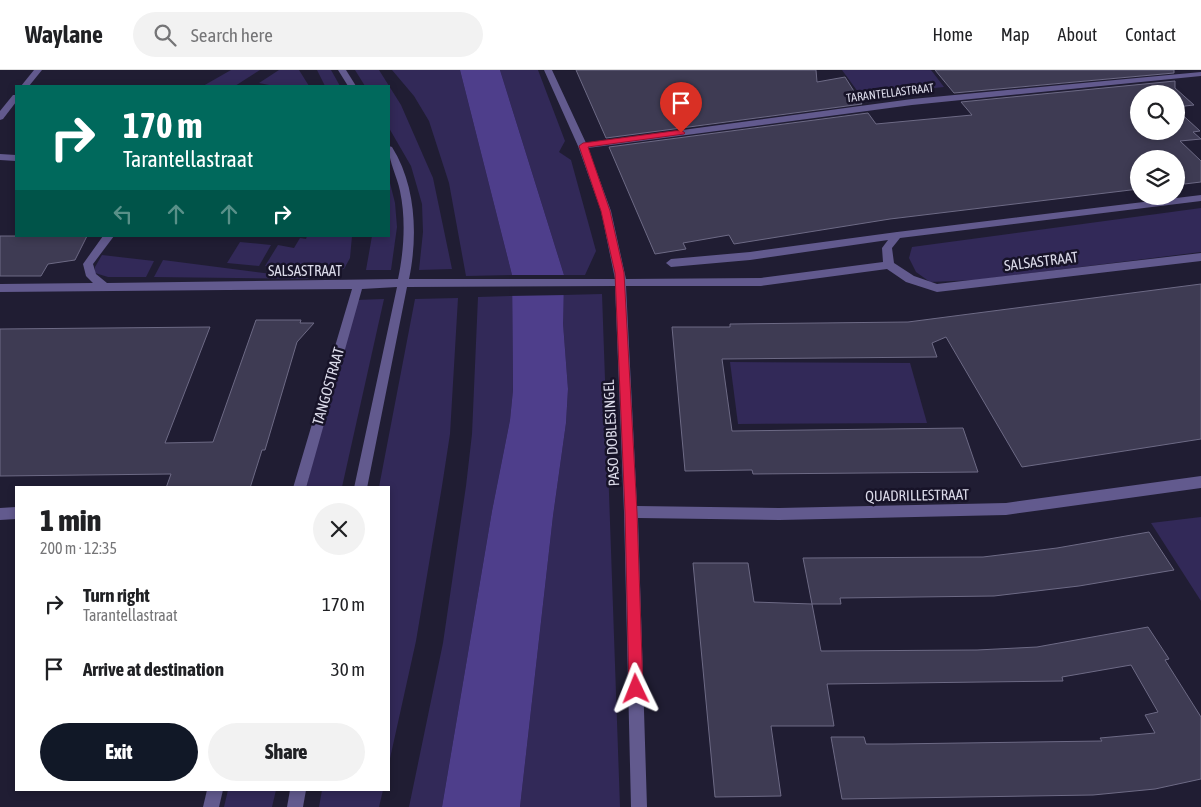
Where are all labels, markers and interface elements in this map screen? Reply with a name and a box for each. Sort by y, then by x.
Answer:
search box [133,12,483,57]
text: Waylane [25,21,103,48]
icon: search [151,21,179,49]
text: Search here [191,24,273,46]
text: Home [933,24,973,45]
text: Map [1001,24,1030,45]
text: About [1058,24,1097,45]
text: Contact [1125,24,1176,45]
street label: TARANTELLASTRAAT [845,81,935,105]
pin [660,82,702,133]
map controls [1130,85,1185,205]
button: search [1130,85,1185,140]
icon: arrive [667,89,695,117]
icon: right [40,105,105,170]
text: 170 m [123,105,202,145]
text: Tarantellastraat [123,146,253,172]
button: layers [1130,150,1185,205]
icon: left [109,200,137,228]
icon: ahead [162,200,190,228]
icon: ahead [215,200,243,228]
icon: right [268,200,296,228]
street label: SALSASTRAAT [1003,248,1079,274]
street label: SALSASTRAAT [268,262,342,279]
street label: TANGOSTRAAT [309,345,347,427]
street label: PASO DOBLESINGEL [600,379,622,487]
street label: QUADRILLESTRAAT [865,486,969,504]
text: 1 min [40,503,101,537]
button: close [313,503,365,555]
text: 200 m · 12:35 [40,539,117,557]
text: Turn right [83,584,150,606]
icon: right [40,590,68,618]
text: 170 m [322,593,365,615]
text: Tarantellastraat [83,606,178,624]
icon: arrive [40,655,68,683]
text: Arrive at destination [83,658,224,680]
text: 30 m [331,658,365,680]
position arrow [609,662,661,714]
button: Exit [40,723,198,781]
button: Share [208,723,365,781]

